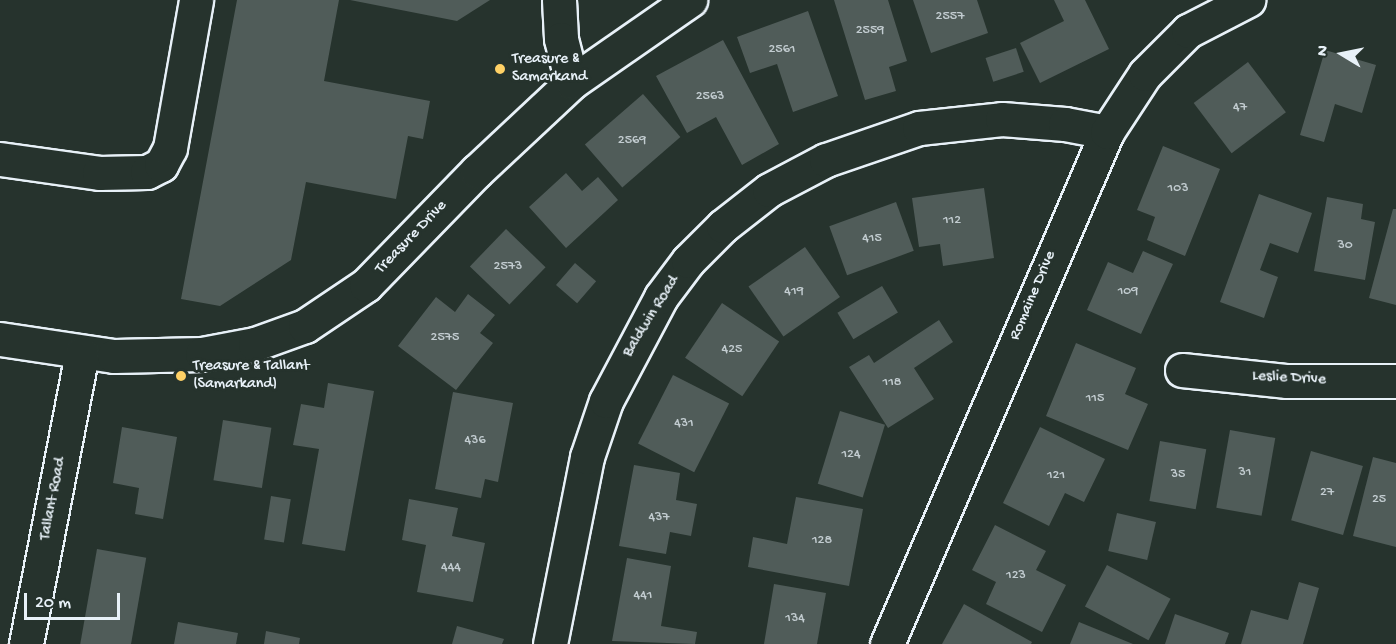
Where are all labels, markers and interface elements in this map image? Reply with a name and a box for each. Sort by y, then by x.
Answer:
house number: 2557 [936,9,964,25]
house number: 2559 [856,23,884,39]
north arrow [1312,24,1372,84]
house number: 2561 [769,42,795,58]
text: N [1314,44,1334,58]
place label: Treasure & Samarkand [512,50,587,88]
marker: Treasure & Samarkand [493,62,507,76]
house number: 2563 [696,89,724,105]
house number: 47 [1233,100,1247,116]
house number: 2569 [618,133,646,149]
house number: 103 [1168,181,1188,197]
street label: Treasure Drive [372,197,452,279]
house number: 112 [943,213,961,229]
house number: 415 [862,231,882,247]
house number: 30 [1337,238,1353,254]
street label: Romaine Drive [1007,249,1061,343]
house number: 2573 [494,259,522,275]
street label: Baldwin Road [619,273,685,361]
house number: 419 [784,284,804,300]
house number: 109 [1118,284,1138,300]
house number: 2575 [431,330,459,346]
house number: 425 [722,342,742,358]
place label: Treasure & Tallant (Samarkand) [193,357,309,395]
street label: Leslie Drive [1252,367,1326,391]
marker: Treasure & Tallant (Samarkand) [174,369,188,383]
house number: 118 [883,375,901,391]
house number: 115 [1086,391,1104,407]
house number: 431 [674,416,694,432]
house number: 436 [465,433,485,449]
house number: 124 [841,447,861,463]
street label: Tallant Road [37,456,71,542]
house number: 31 [1239,465,1251,481]
house number: 35 [1171,467,1185,483]
house number: 121 [1047,468,1065,484]
house number: 27 [1320,485,1334,501]
house number: 25 [1372,492,1386,508]
house number: 437 [648,510,670,526]
house number: 128 [812,533,832,549]
house number: 444 [441,560,461,576]
house number: 123 [1006,568,1026,584]
scale bar [27,581,123,619]
house number: 441 [634,588,652,604]
text: 20 m [35,593,71,614]
house number: 134 [785,611,805,627]

